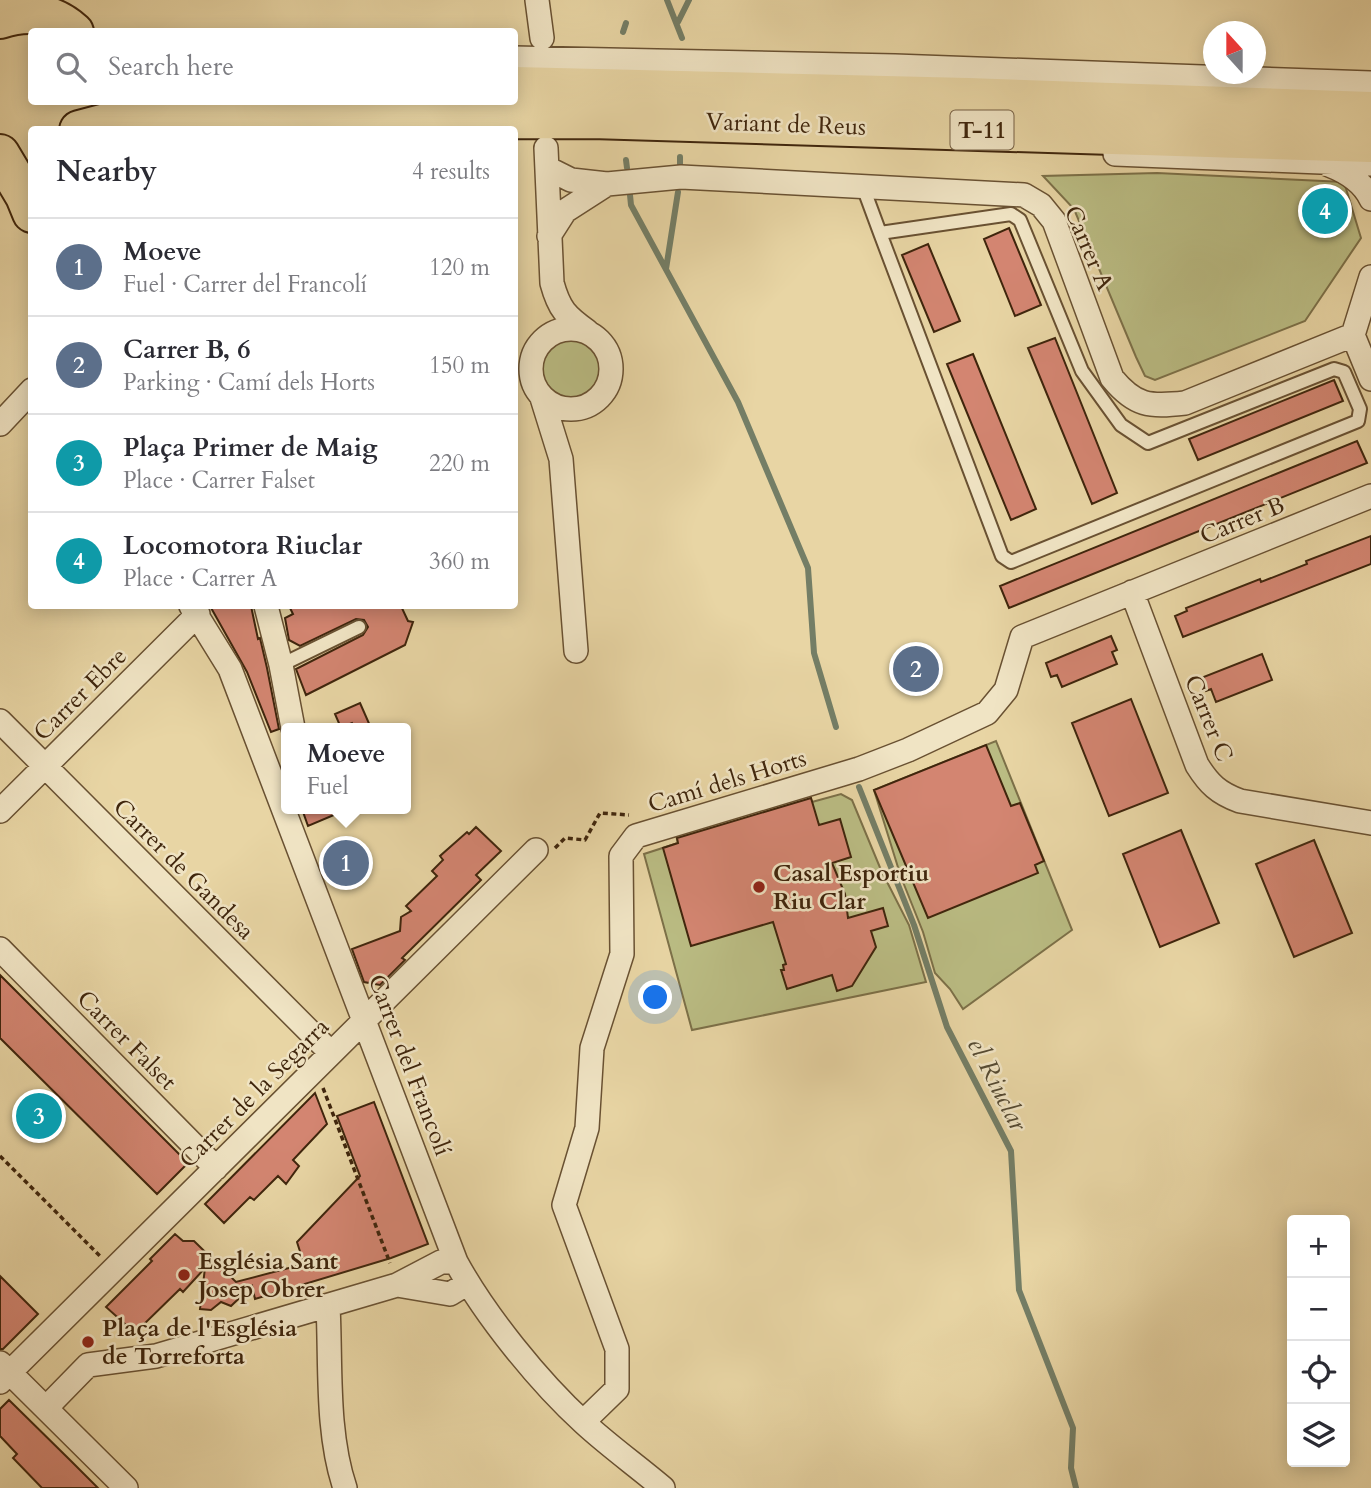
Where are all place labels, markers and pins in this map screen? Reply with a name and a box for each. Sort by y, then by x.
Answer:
pin: 4 [1302,185,1348,237]
pin: 2 [893,643,939,695]
pin: 1 [323,837,369,889]
place label: Casal Esportiu Riu Clar [773,857,929,918]
marker: Casal Esportiu Riu Clar [751,879,767,895]
pin: 3 [16,1090,62,1142]
place label: Església Sant Josep Obrer [195,1245,339,1306]
marker: Església Sant Josep Obrer [176,1267,192,1283]
place label: Plaça de l'Església de Torreforta [102,1312,297,1373]
marker: Plaça de l'Església de Torreforta [80,1334,96,1350]

